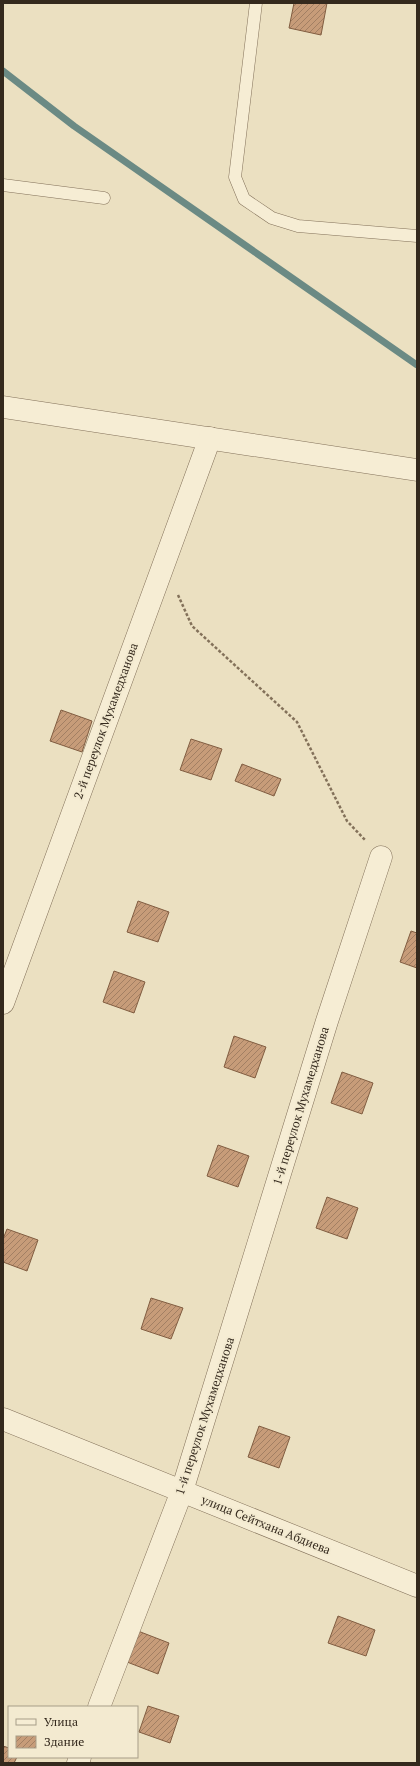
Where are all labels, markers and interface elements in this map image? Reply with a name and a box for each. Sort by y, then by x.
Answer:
street label: 2-й переулок Мухамедханова [70,641,141,801]
street label: 1-й переулок Мухамедханова [269,1025,332,1187]
street label: 1-й переулок Мухамедханова [172,1335,237,1497]
street label: улица Сейтхана Абдиева [198,1491,333,1557]
legend [8,1706,138,1758]
text: Улица [44,1714,78,1729]
text: Здание [44,1734,84,1749]

